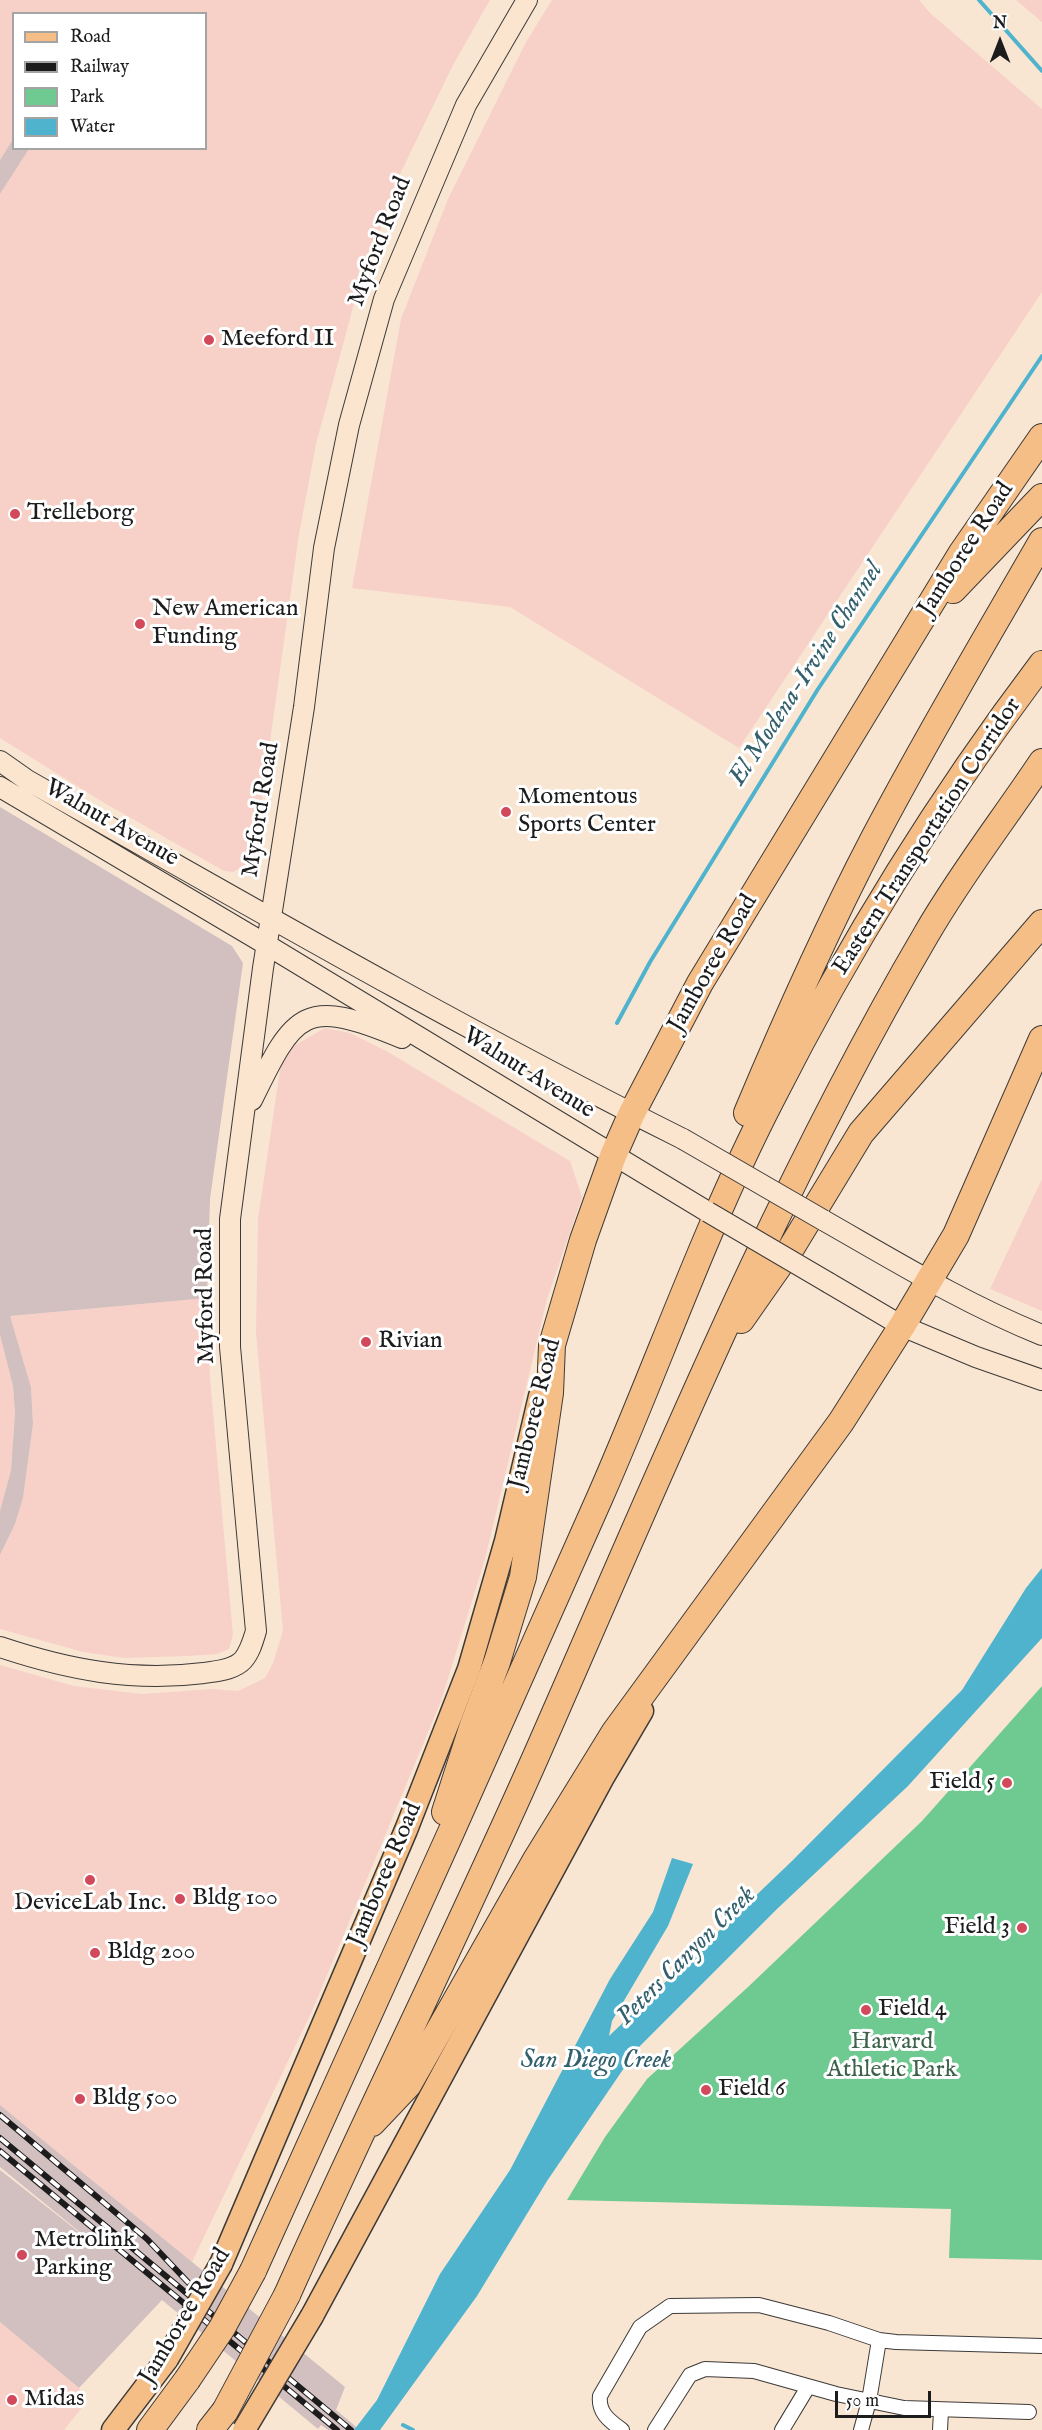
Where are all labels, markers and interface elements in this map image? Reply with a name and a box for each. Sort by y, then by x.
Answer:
legend [12,12,207,150]
north arrow [970,12,1030,72]
text: N [993,14,1007,34]
text: Road [70,26,111,49]
text: Railway [70,56,129,79]
text: Park [70,86,104,109]
text: Water [70,116,115,139]
street label: Myford Road [343,173,419,311]
place label: Meeford II [221,326,334,354]
marker: Meeford II [202,333,216,347]
street label: Jamboree Road [913,478,1021,622]
place label: Trelleborg [27,500,134,528]
marker: Trelleborg [8,507,22,521]
water label: El Modena-Irvine Channel [723,558,891,792]
place label: New American Funding [152,596,298,652]
marker: New American Funding [133,617,147,631]
street label: Eastern Transportation Corridor [827,693,1029,981]
street label: Myford Road [237,740,287,880]
street label: Walnut Avenue [39,774,183,874]
place label: Momentous Sports Center [518,784,656,840]
marker: Momentous Sports Center [499,805,513,819]
street label: Jamboree Road [663,890,765,1038]
street label: Walnut Avenue [457,1022,599,1126]
street label: Myford Road [191,1228,223,1364]
place label: Rivian [378,1328,443,1356]
marker: Rivian [359,1335,373,1349]
street label: Jamboree Road [503,1336,569,1492]
place label: Field 5 [929,1769,995,1797]
marker: Field 5 [1000,1776,1014,1790]
street label: Jamboree Road [343,1798,429,1952]
marker: DeviceLab Inc. [83,1873,97,1887]
water label: Peters Canyon Creek [611,1881,763,2033]
place label: Bldg 100 [192,1885,278,1913]
place label: DeviceLab Inc. [14,1890,166,1918]
marker: Bldg 100 [173,1892,187,1906]
place label: Field 3 [944,1914,1010,1942]
marker: Field 3 [1015,1921,1029,1935]
place label: Bldg 200 [107,1939,195,1967]
marker: Bldg 200 [88,1946,102,1960]
place label: Field 4 [878,1996,947,2024]
marker: Field 4 [859,2003,873,2017]
park label: Harvard Athletic Park [827,2029,957,2085]
water label: San Diego Creek [521,2046,671,2078]
place label: Field 6 [718,2076,785,2104]
marker: Field 6 [699,2083,713,2097]
place label: Bldg 500 [92,2085,178,2113]
marker: Bldg 500 [73,2092,87,2106]
place label: Metrolink Parking [34,2227,136,2283]
street label: Jamboree Road [134,2244,238,2390]
marker: Metrolink Parking [15,2248,29,2262]
scale bar [838,2379,934,2417]
place label: Midas [24,2386,84,2414]
text: 50 m [846,2390,879,2413]
marker: Midas [5,2393,19,2407]

